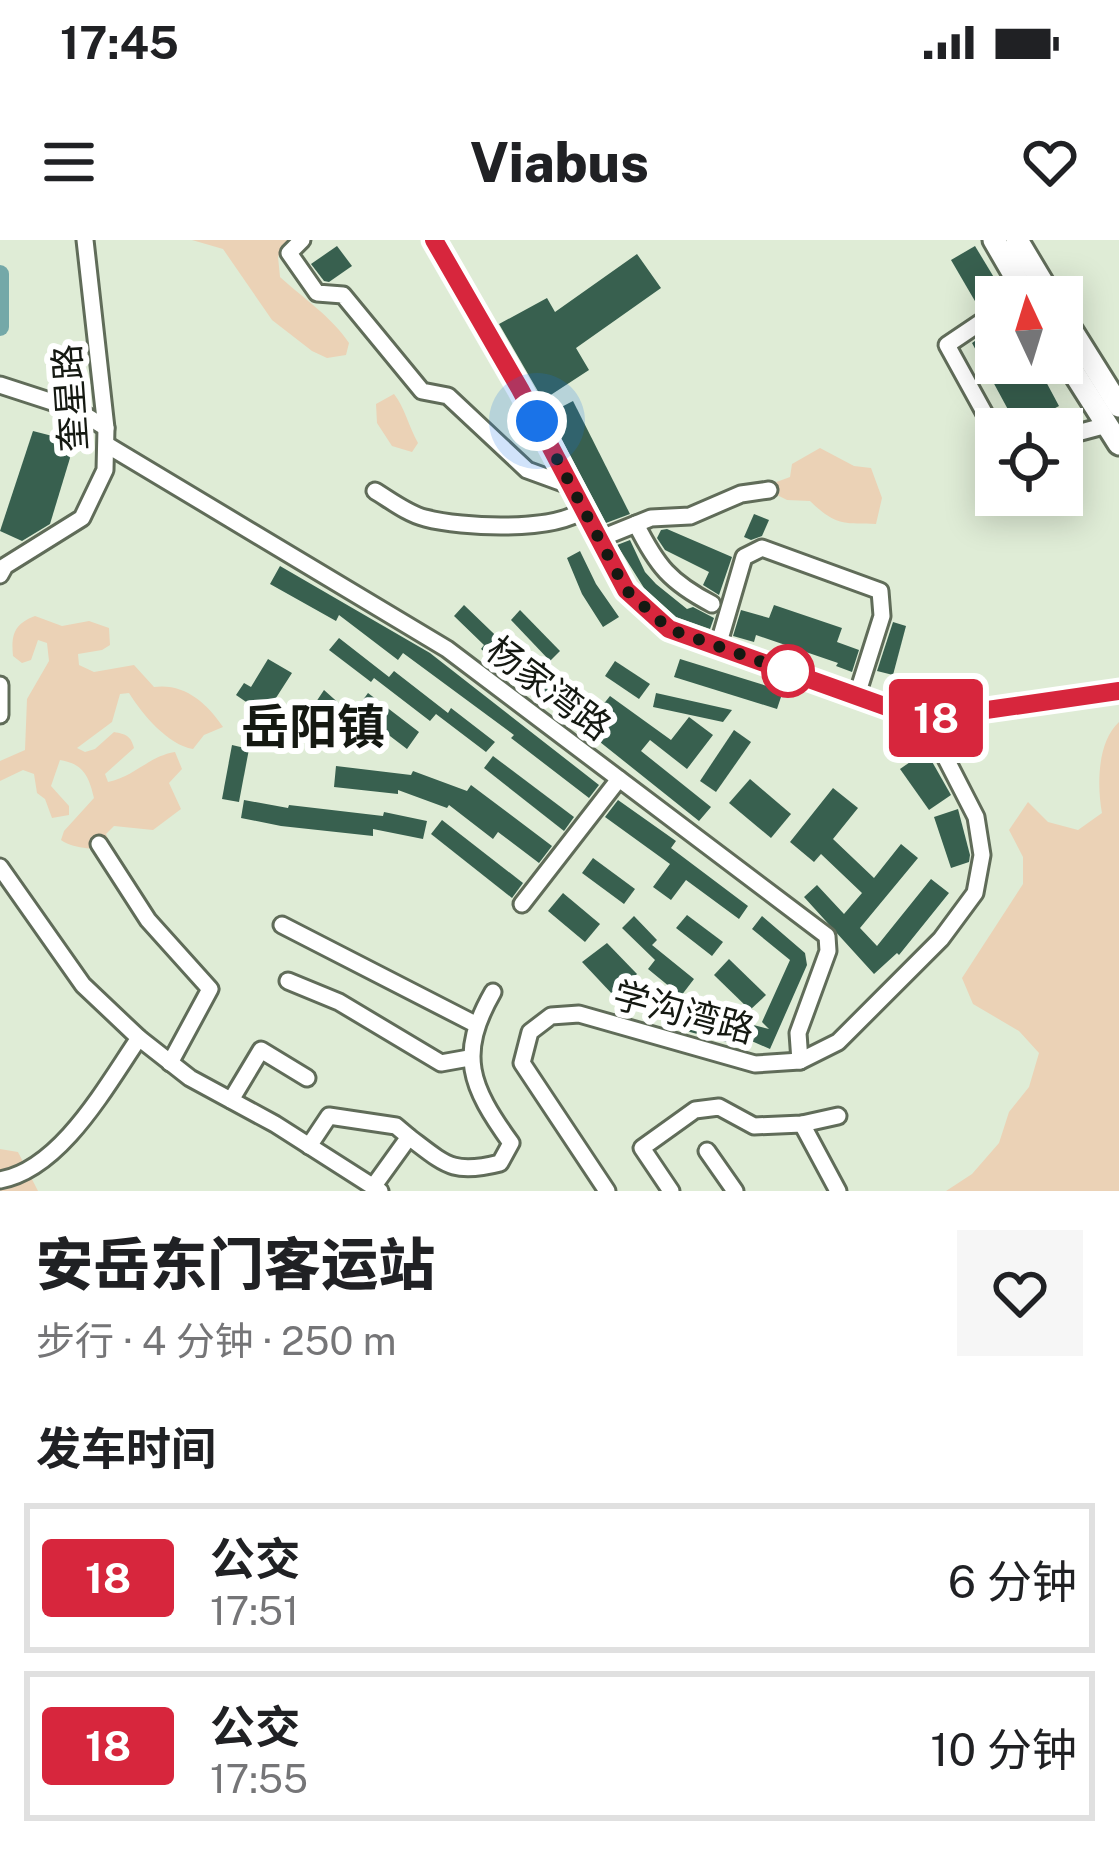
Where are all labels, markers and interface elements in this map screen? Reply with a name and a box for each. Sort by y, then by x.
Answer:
text: 17:45 [60,16,179,69]
icon: menu [36,129,102,195]
icon: heart [1017,129,1083,195]
text: Viabus [470,131,649,194]
north arrow [975,276,1083,384]
map controls [975,276,1083,516]
street label: 奎星路 [45,343,95,453]
your location [507,391,567,451]
button: locate [975,408,1083,516]
street label: 杨家湾路 [479,628,619,748]
unlabelled marker [763,646,813,696]
line badge: 18 [882,679,990,757]
text: 18 [913,693,959,742]
district label: 岳阳镇 [241,698,385,755]
street label: 学沟湾路 [609,973,759,1051]
button: heart [957,1230,1083,1356]
text: 安岳东门客运站 [36,1231,435,1298]
text: 步行 · 4 分钟 · 250 m [36,1318,397,1364]
text: 发车时间 [36,1422,216,1475]
text: 公交 [210,1532,300,1585]
text: 18 [85,1553,131,1602]
text: 6 分钟 [948,1555,1077,1608]
text: 17:51 [210,1588,299,1634]
text: 公交 [210,1700,300,1753]
text: 18 [85,1721,131,1770]
text: 10 分钟 [930,1723,1077,1776]
text: 17:55 [210,1756,308,1802]

